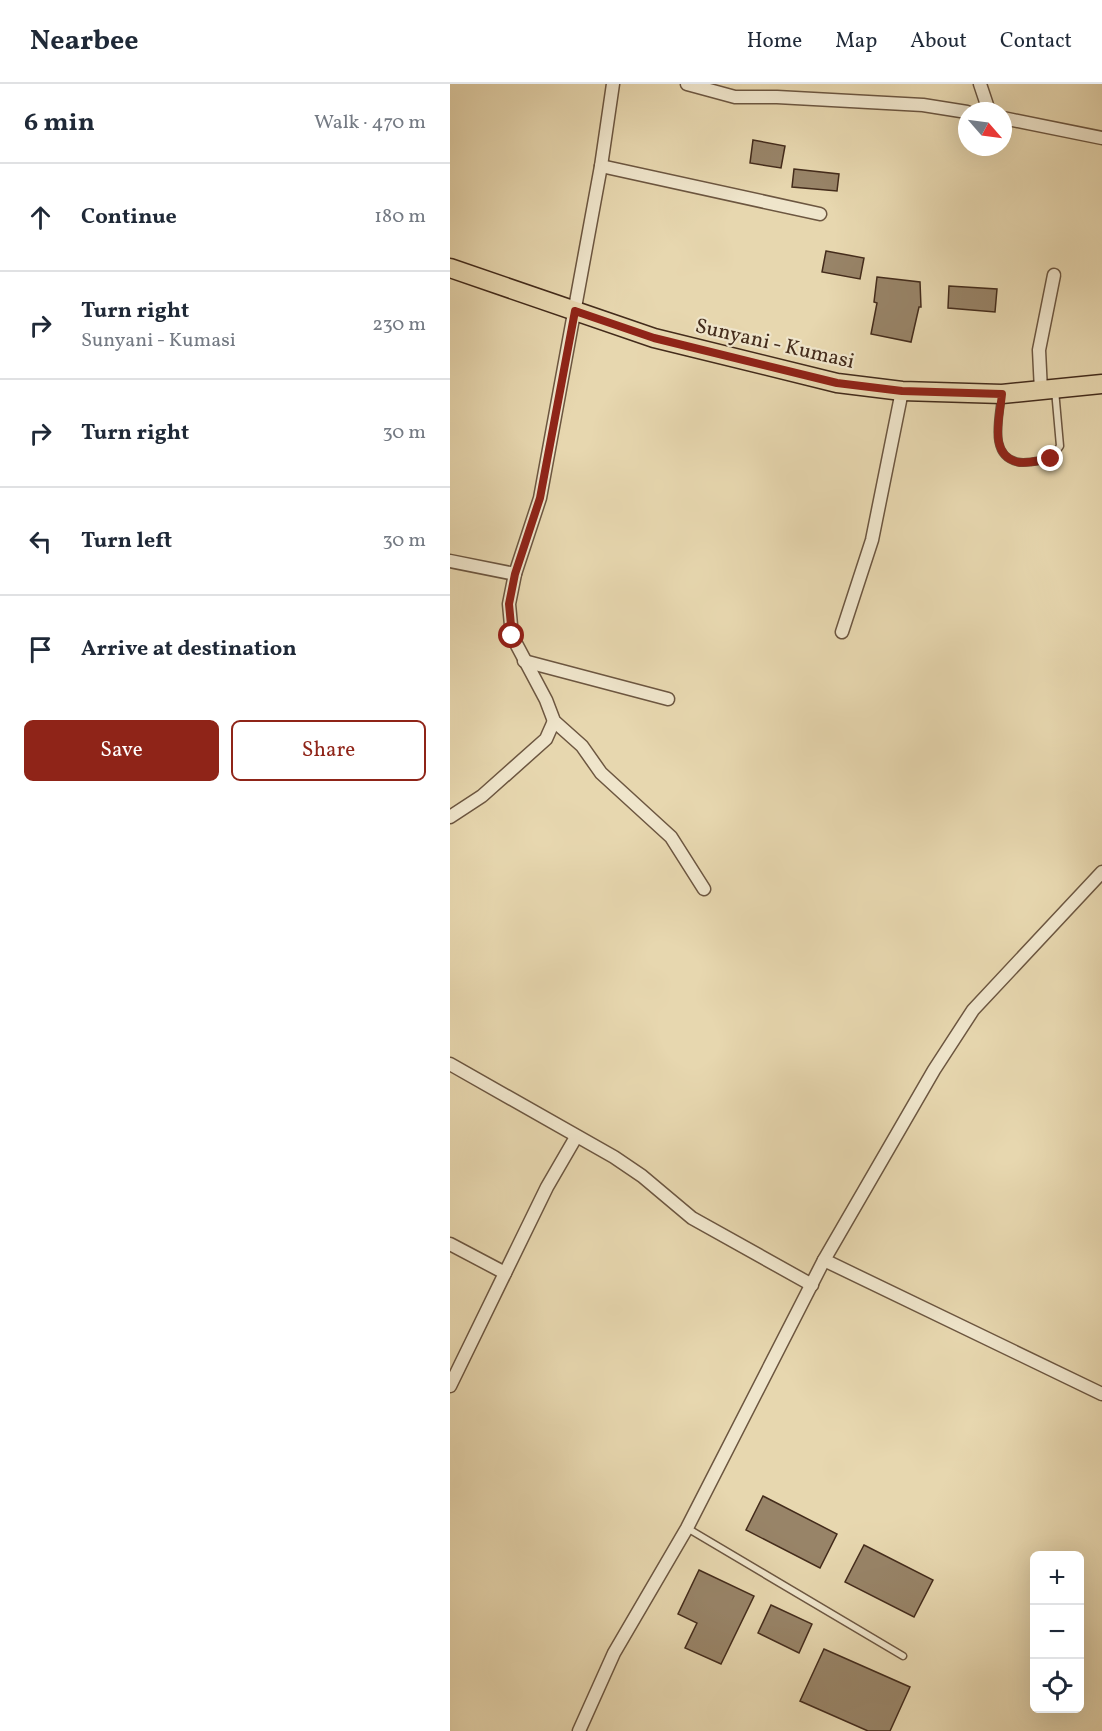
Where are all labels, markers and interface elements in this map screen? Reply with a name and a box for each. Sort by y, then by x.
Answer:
text: Nearbee [30,22,139,61]
text: Home [747,27,802,56]
text: Map [835,27,877,56]
text: About [910,27,967,56]
text: Contact [1000,27,1072,56]
north arrow [958,102,1012,156]
text: 6 min [24,105,95,141]
text: Walk · 470 m [314,109,426,137]
icon: ahead [24,201,57,234]
text: Continue [81,202,177,233]
text: 180 m [374,203,426,231]
text: Turn right [81,296,189,327]
icon: right [24,309,57,342]
text: 230 m [372,311,426,339]
street label: Sunyani - Kumasi [692,312,857,377]
text: Sunyani - Kumasi [81,327,236,355]
icon: right [24,417,57,450]
text: Turn right [81,418,189,449]
text: 30 m [382,419,426,447]
route end [1037,445,1063,471]
icon: left [24,525,57,558]
text: Turn left [81,526,172,557]
text: 30 m [382,527,426,555]
route start [498,622,524,648]
icon: arrive [24,633,57,666]
text: Arrive at destination [81,634,297,665]
button: Save [24,720,219,781]
button: Share [231,720,426,781]
map controls [1030,1551,1084,1713]
button: + [1030,1551,1084,1605]
button: − [1030,1605,1084,1659]
button: locate [1030,1659,1084,1713]

